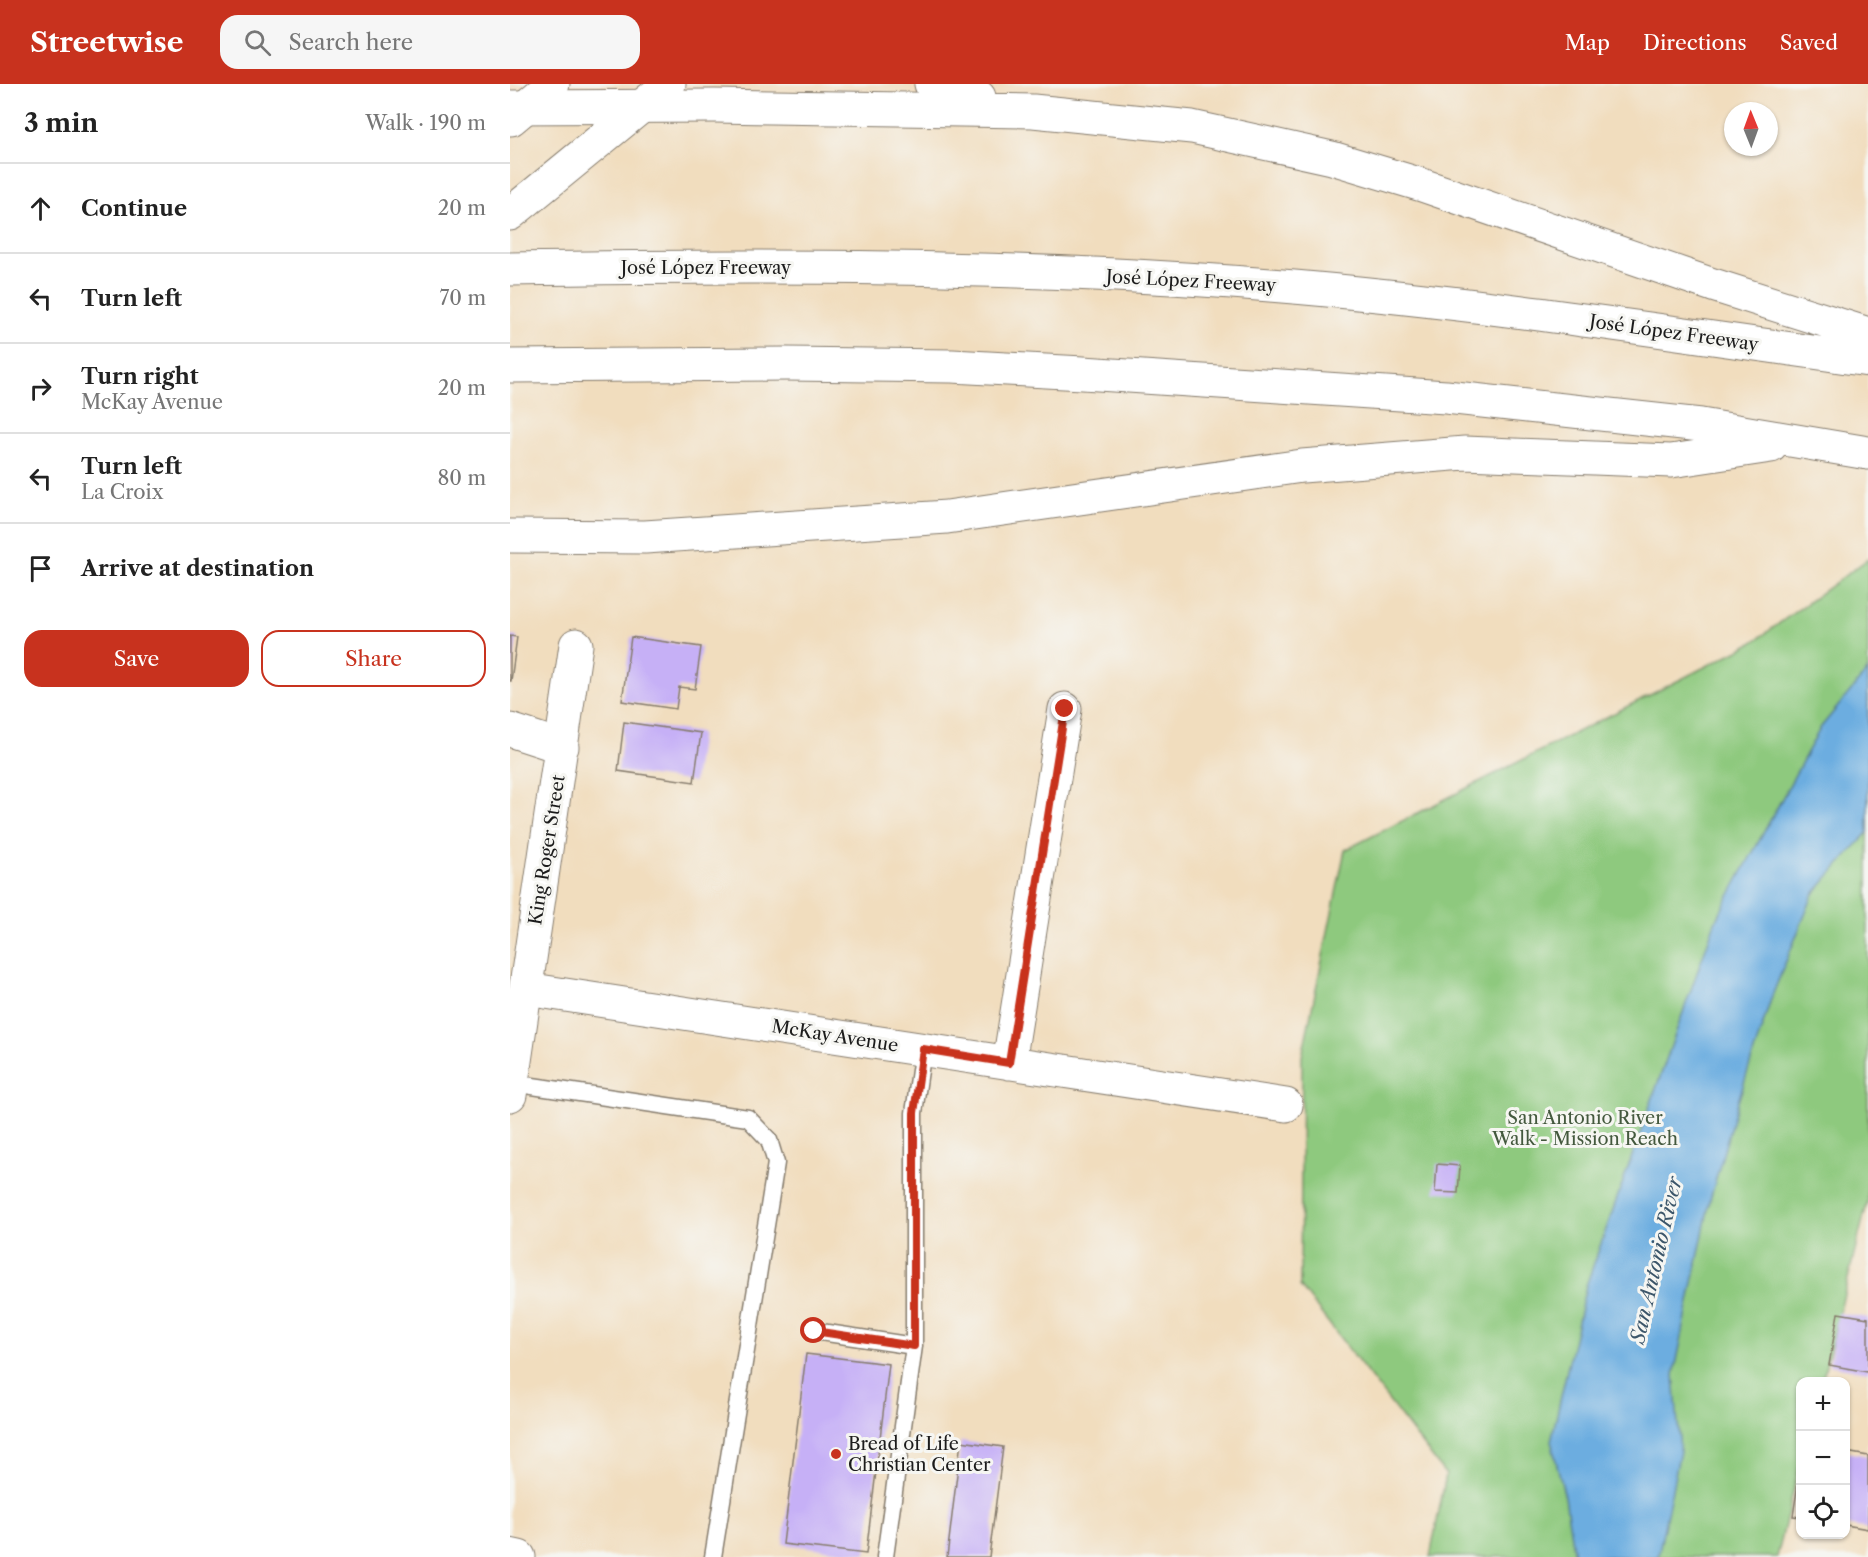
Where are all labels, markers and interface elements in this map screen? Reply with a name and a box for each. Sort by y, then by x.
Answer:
search box [220,15,640,69]
text: Streetwise [30,25,184,59]
icon: search [241,26,274,59]
text: Search here [289,29,413,56]
text: Map [1565,30,1610,55]
text: Directions [1643,30,1747,55]
text: Saved [1780,30,1838,55]
north arrow [1724,102,1778,156]
text: 3 min [24,107,98,139]
text: Walk · 190 m [365,111,486,135]
icon: ahead [24,192,57,225]
text: Continue [81,195,187,222]
text: 20 m [438,196,486,220]
street label: José López Freeway [618,257,792,279]
street label: José López Freeway [1102,265,1278,296]
icon: left [24,282,57,315]
text: Turn left [81,285,182,312]
text: 70 m [440,286,486,310]
street label: José López Freeway [1585,310,1761,356]
text: Turn right [81,363,199,390]
icon: right [24,372,57,405]
text: 20 m [438,376,486,400]
text: McKay Avenue [81,390,223,414]
text: Turn left [81,453,182,480]
icon: left [24,462,57,495]
text: 80 m [438,466,486,490]
text: La Croix [81,480,163,504]
icon: arrive [24,552,57,585]
text: Arrive at destination [81,555,314,582]
button: Save [24,630,249,687]
button: Share [261,630,486,687]
route end [1051,695,1077,721]
street label: King Roger Street [524,773,570,927]
street label: McKay Avenue [770,1015,900,1057]
park label: San Antonio River Walk - Mission Reach [1491,1107,1678,1150]
water label: San Antonio River [1625,1173,1687,1347]
route start [800,1317,826,1343]
map controls [1796,1377,1850,1539]
button: + [1796,1377,1850,1431]
button: − [1796,1431,1850,1485]
place label: Bread of Life Christian Center [848,1433,991,1476]
marker: Bread of Life Christian Center [829,1447,843,1461]
button: locate [1796,1485,1850,1539]

